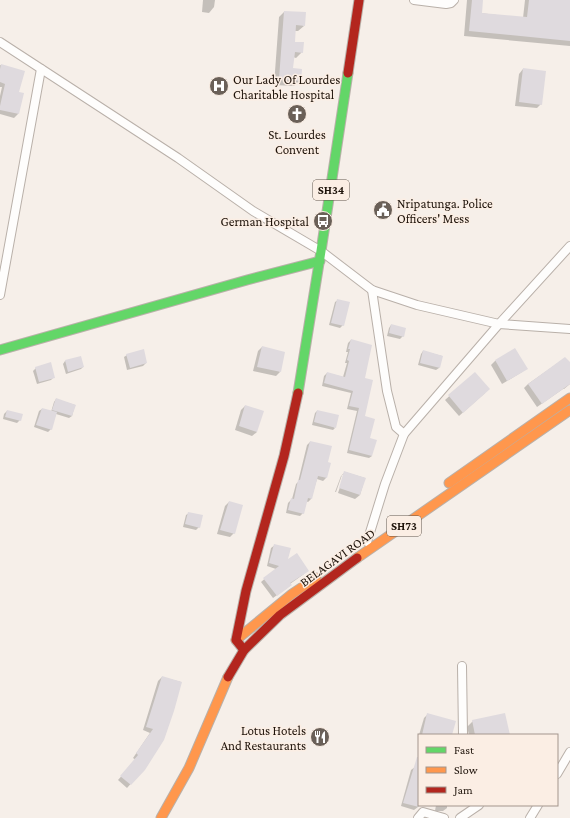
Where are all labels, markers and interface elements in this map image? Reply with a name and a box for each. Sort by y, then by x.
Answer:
place label: Our Lady Of Lourdes Charitable Hospital [233,72,340,102]
hospital icon: Our Lady Of Lourdes Charitable Hospital [208,75,230,97]
church icon: St. Lourdes Convent [286,103,308,125]
place label: St. Lourdes Convent [268,127,326,157]
road number: SH34 [313,180,349,200]
place label: Nripatunga. Police Officers' Mess [397,196,493,226]
public building icon: Nripatunga. Police Officers' Mess [372,199,394,221]
bus stop icon: German Hospital [312,210,334,232]
place label: German Hospital [221,214,310,229]
road number: SH73 [387,516,421,536]
street label: BELAGAVI ROAD [297,525,378,590]
place label: Lotus Hotels And Restaurants [221,723,306,753]
restaurant icon: Lotus Hotels And Restaurants [309,726,331,748]
legend [418,734,558,806]
text: Fast [454,743,475,757]
text: Slow [454,763,478,777]
text: Jam [453,783,473,797]

